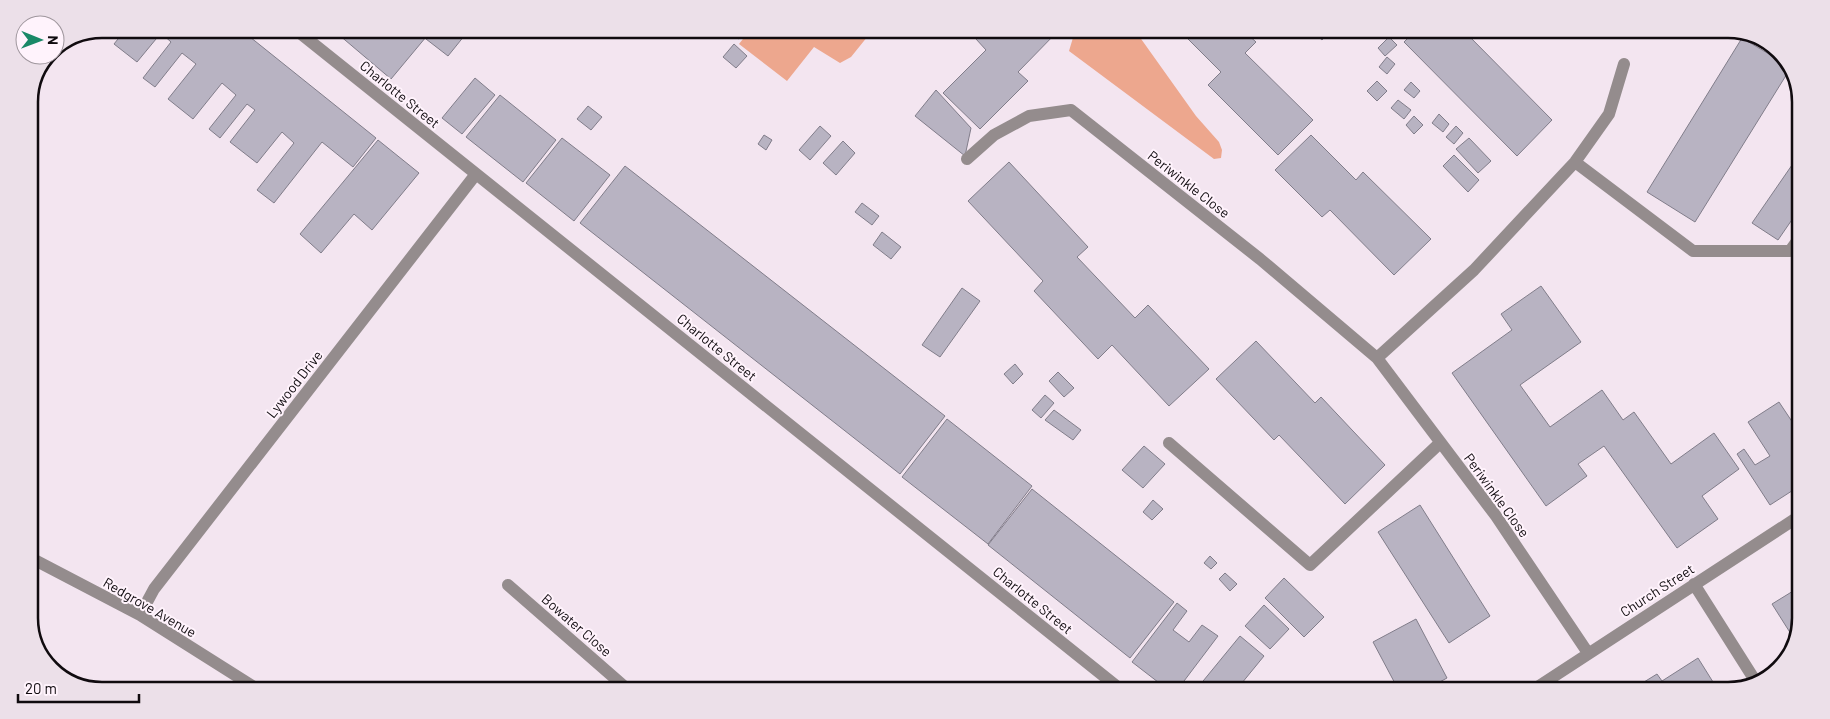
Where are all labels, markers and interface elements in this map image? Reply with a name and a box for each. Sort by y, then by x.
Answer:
north arrow [15,15,65,65]
text: N [45,35,62,45]
street label: Charlotte Street [357,57,443,131]
street label: Periwinkle Close [1145,147,1233,221]
street label: Charlotte Street [674,310,760,384]
street label: Lywood Drive [262,347,326,421]
street label: Periwinkle Close [1461,450,1533,540]
street label: Church Street [1617,560,1697,620]
street label: Charlotte Street [990,563,1076,637]
street label: Redgrove Avenue [100,573,200,641]
street label: Bowater Close [539,590,615,660]
scale bar [18,672,139,704]
text: 20 m [25,679,57,697]

